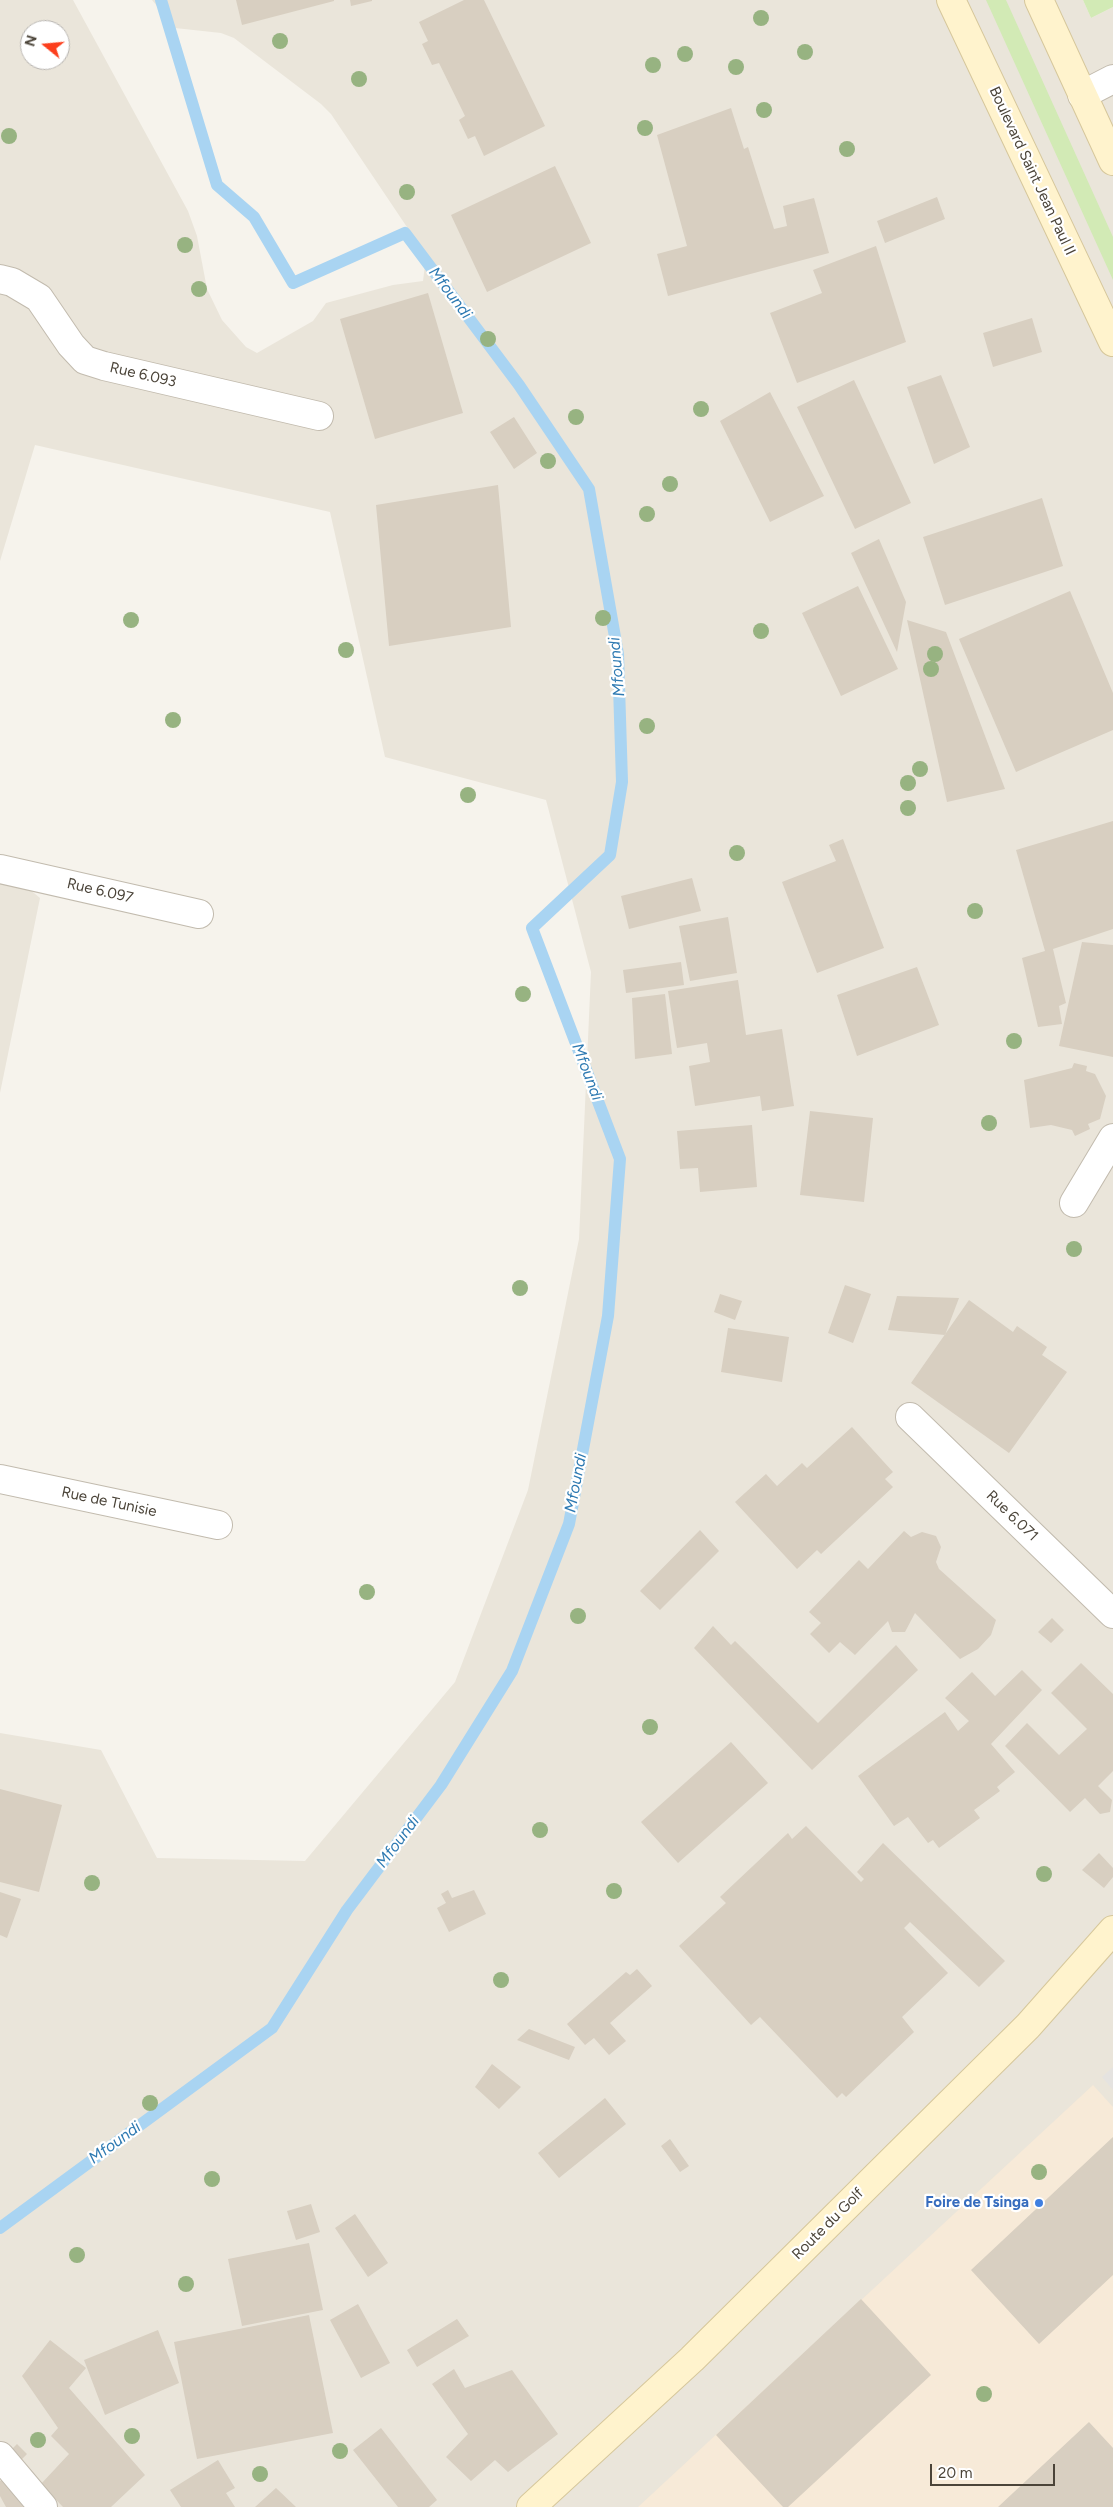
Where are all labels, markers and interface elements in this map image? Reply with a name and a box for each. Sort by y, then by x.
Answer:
north arrow [20,20,70,70]
text: N [21,33,41,48]
street label: Boulevard Saint Jean Paul II [985,84,1079,258]
water label: Mfoundi [424,263,476,323]
street label: Rue 6.093 [108,359,178,391]
water label: Mfoundi [605,636,629,698]
street label: Rue 6.097 [65,875,135,907]
water label: Mfoundi [567,1041,607,1103]
water label: Mfoundi [561,1452,591,1514]
street label: Rue de Tunisie [60,1483,158,1521]
street label: Rue 6.071 [982,1487,1042,1545]
water label: Mfoundi [372,1812,424,1872]
water label: Mfoundi [85,2118,145,2168]
street label: Route du Golf [788,2184,868,2264]
place label: Foire de Tsinga [925,2194,1029,2212]
marker: Foire de Tsinga [1033,2197,1045,2209]
scale bar [933,2454,1058,2486]
text: 20 m [938,2464,972,2482]

